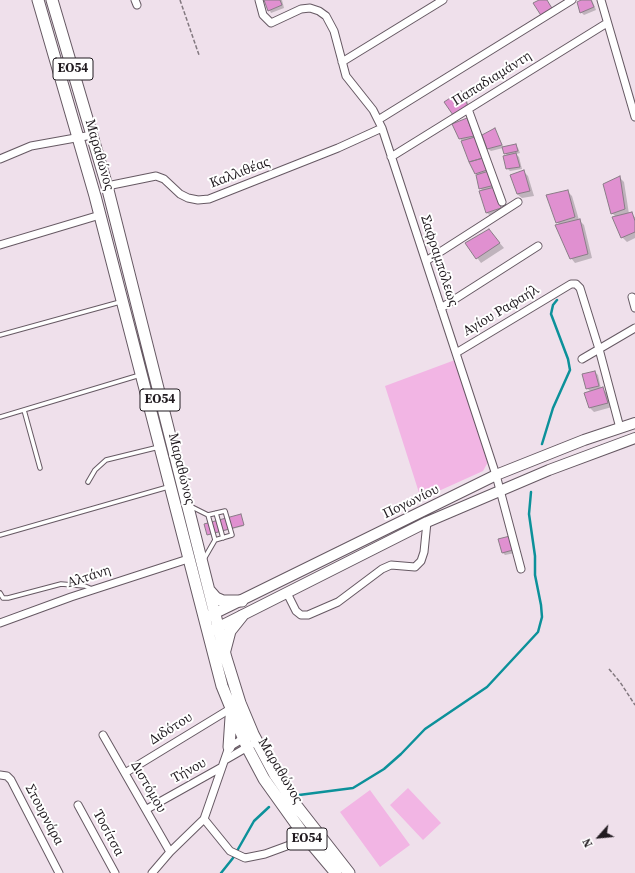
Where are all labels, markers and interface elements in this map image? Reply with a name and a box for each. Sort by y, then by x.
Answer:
street label: Παπαδιαμάντη [449,48,535,110]
road number: ΕΟ54 [53,58,93,80]
street label: Μαραθώνος [81,117,117,193]
street label: Καλλιθέας [207,154,273,192]
street label: Σαφραμπόλεως [416,213,462,309]
street label: Αγίου Ραφαήλ [460,282,542,340]
road number: ΕΟ54 [140,389,180,411]
street label: Μαραθώνος [164,431,198,507]
street label: Πογωνίου [380,481,442,523]
street label: Αλτάνη [65,562,113,592]
street label: Διδότου [146,709,196,749]
street label: Μαραθώνος [254,735,306,807]
street label: Τήνου [169,755,209,787]
street label: Διστόμου [126,758,170,816]
street label: Στουρνάρα [21,782,67,848]
street label: Τοσίτσα [89,807,127,859]
north arrow [579,817,619,857]
road number: ΕΟ54 [287,828,327,850]
text: N [579,836,596,850]

